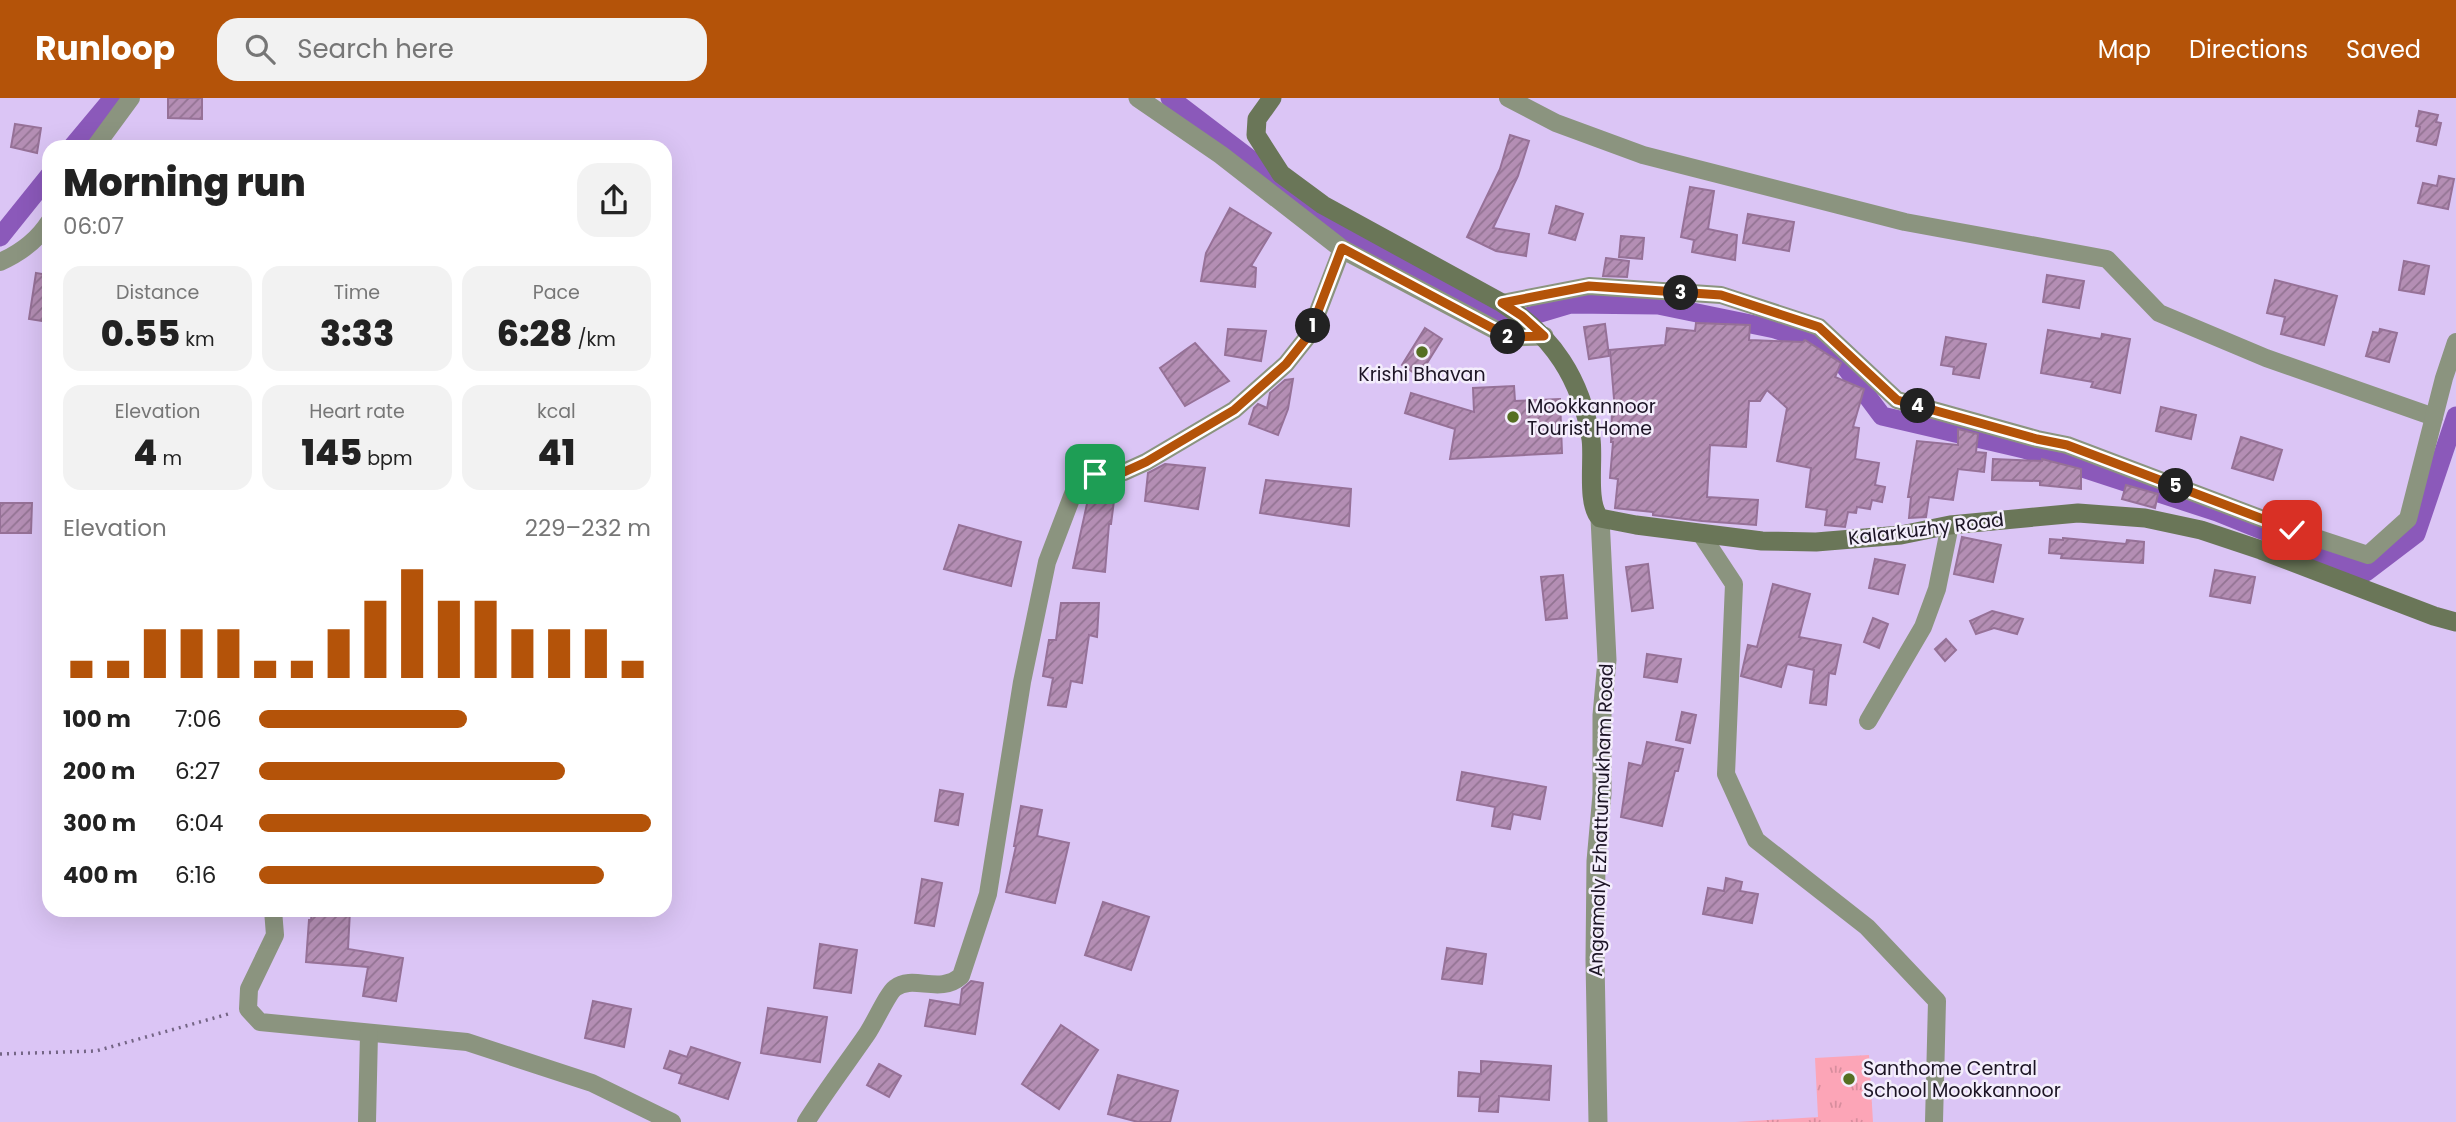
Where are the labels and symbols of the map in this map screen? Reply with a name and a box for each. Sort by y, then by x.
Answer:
pin: 3 [1664,276,1698,310]
pin: 1 [1296,308,1330,344]
pin: 2 [1490,320,1526,354]
marker: Krishi Bhavan [1414,344,1430,360]
place label: Krishi Bhavan [1358,361,1486,388]
pin: 4 [1900,388,1936,424]
place label: Mookkannoor Tourist Home [1527,393,1656,442]
marker: Mookkannoor Tourist Home [1505,409,1521,425]
pin [1065,444,1125,504]
pin: 5 [2158,468,2194,504]
pin [2262,500,2322,560]
street label: Kalarkuzhy Road [1847,506,2005,552]
street label: Angamaly Ezhattumukham Road [1582,663,1620,977]
place label: Santhome Central School Mookkannoor [1863,1055,2061,1104]
marker: Santhome Central School Mookkannoor [1841,1071,1857,1087]

